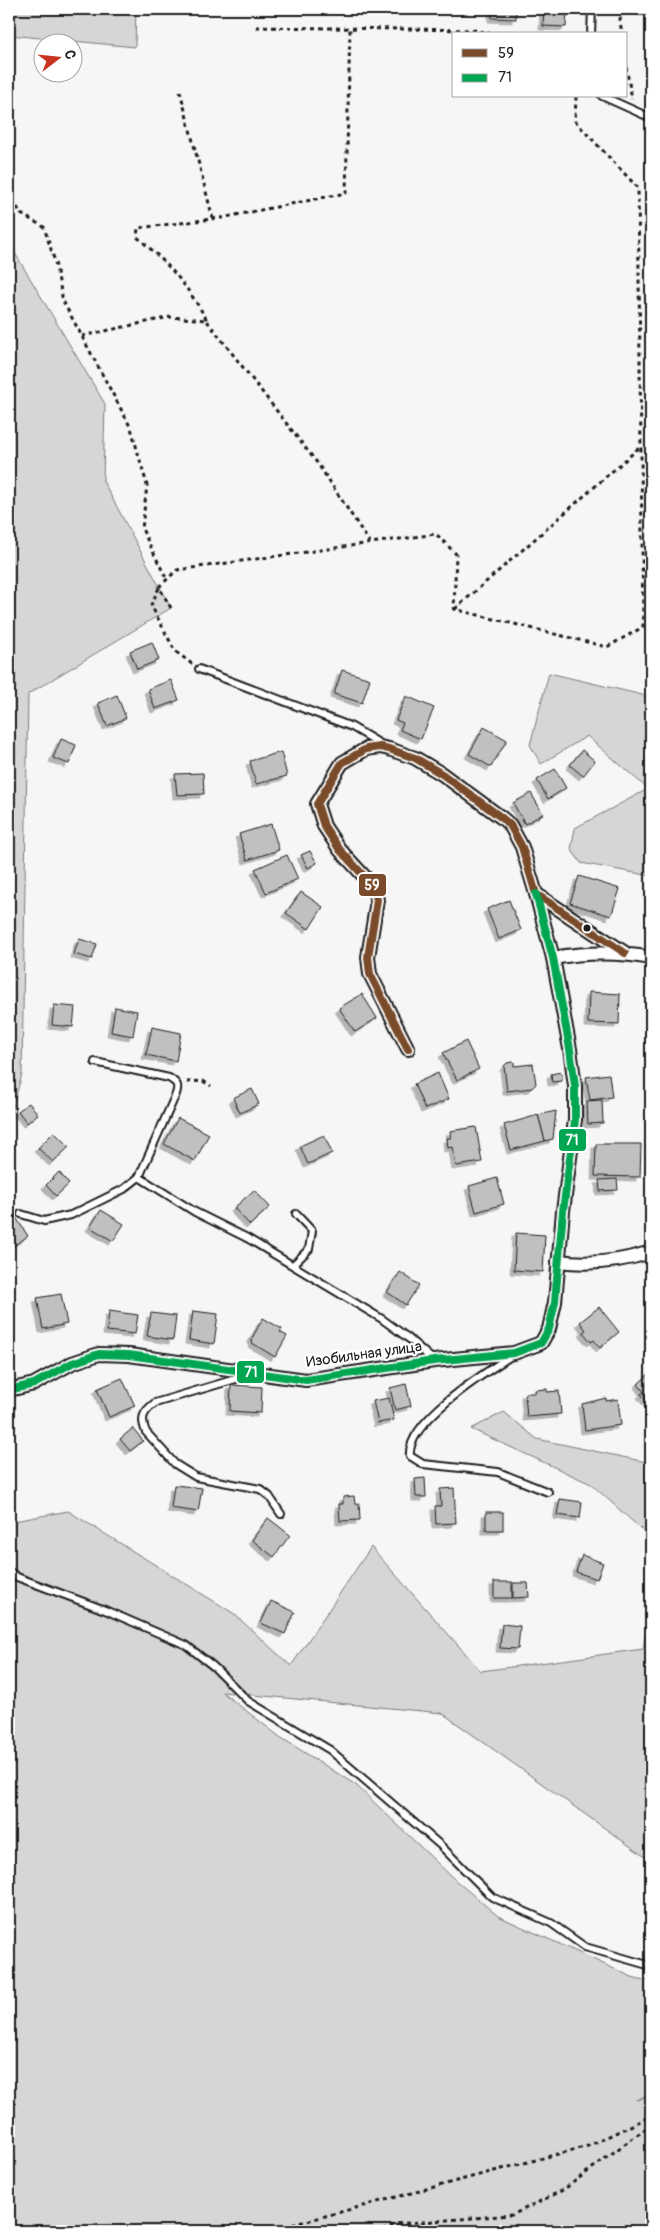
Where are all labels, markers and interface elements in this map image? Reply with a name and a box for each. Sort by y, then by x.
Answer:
north arrow [32,32,82,82]
legend [452,32,628,98]
text: 59 [498,44,514,63]
text: С [61,48,79,61]
text: 71 [498,68,512,87]
line badge: 59 [358,873,387,897]
text: 59 [365,877,379,894]
unlabelled marker [582,923,592,933]
line badge: 71 [558,1128,587,1152]
text: 71 [566,1132,578,1149]
street label: Изобильная улица [305,1337,423,1372]
line badge: 71 [236,1360,265,1384]
text: 71 [245,1364,257,1381]

